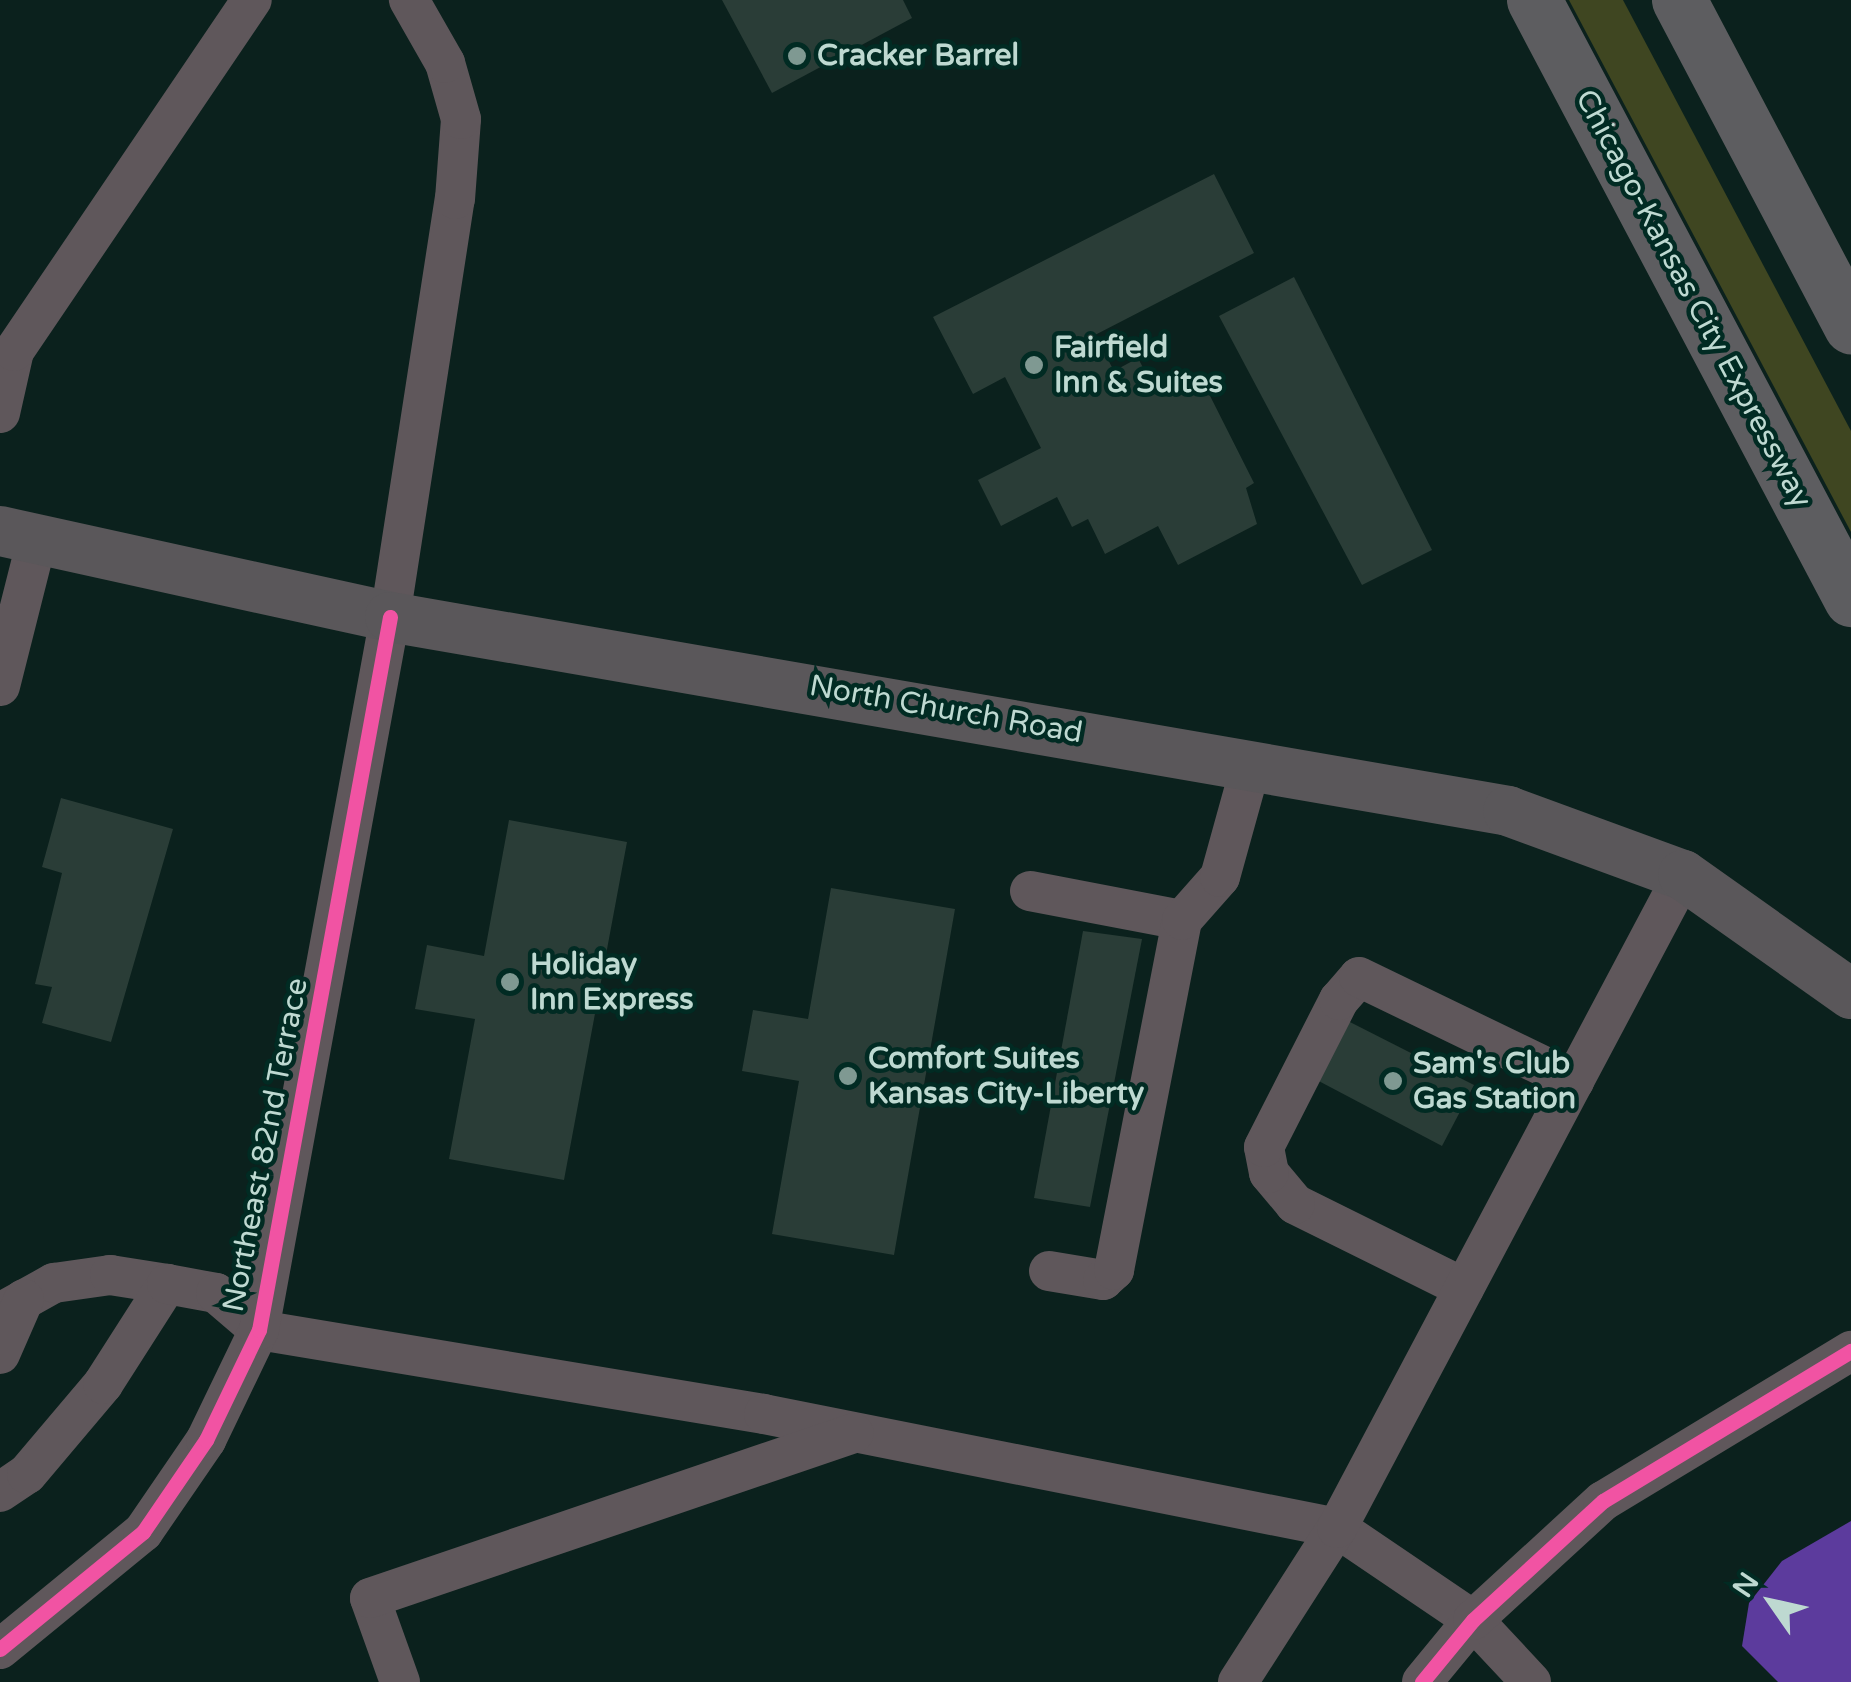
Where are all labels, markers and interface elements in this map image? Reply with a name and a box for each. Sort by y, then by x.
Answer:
place label: Cracker Barrel [817,38,1019,74]
marker: Cracker Barrel [786,45,808,67]
street label: Chicago-Kansas City Expressway [1567,84,1819,514]
place label: Fairfield Inn & Suites [1054,330,1223,400]
marker: Fairfield Inn & Suites [1023,354,1045,376]
street label: North Church Road [807,668,1085,752]
place label: Holiday Inn Express [530,947,694,1018]
marker: Holiday Inn Express [499,971,521,993]
street label: Northeast 82nd Terrace [216,975,316,1315]
place label: Comfort Suites Kansas City-Liberty [868,1041,1144,1112]
place label: Sam's Club Gas Station [1413,1046,1576,1116]
marker: Comfort Suites Kansas City-Liberty [837,1065,859,1087]
marker: Sam's Club Gas Station [1382,1070,1404,1092]
north arrow [1721,1552,1821,1652]
text: N [1726,1566,1767,1604]

